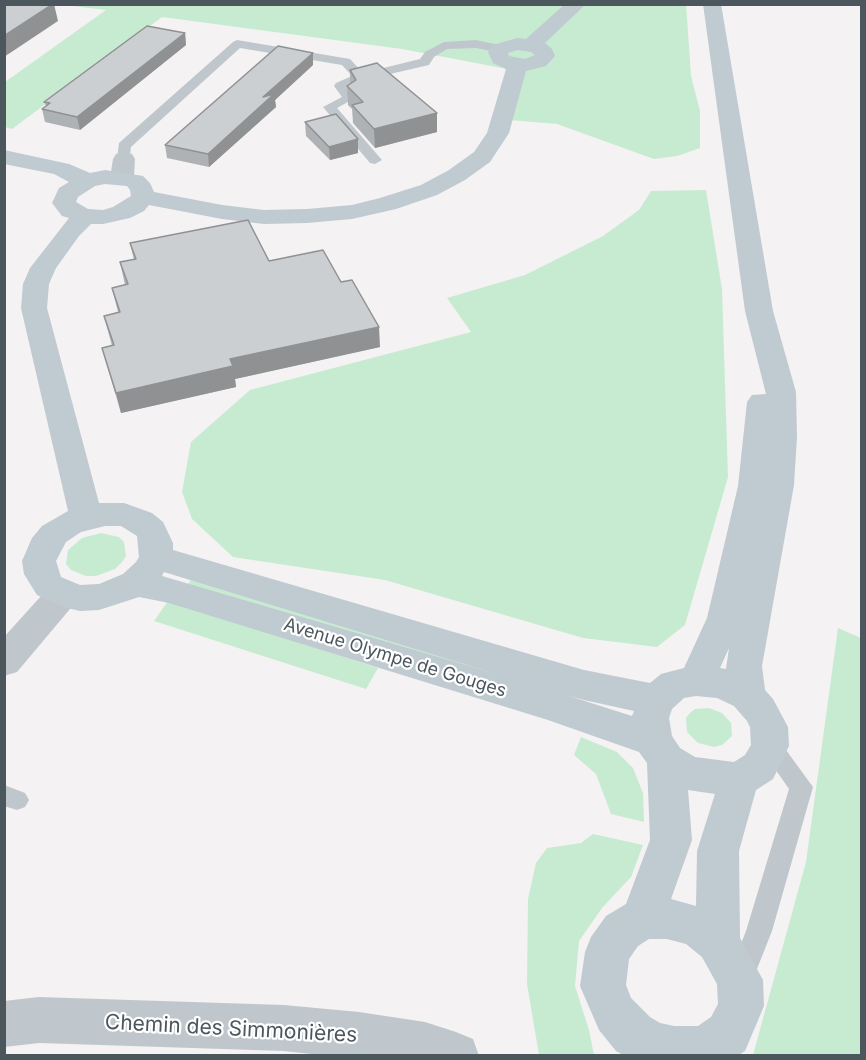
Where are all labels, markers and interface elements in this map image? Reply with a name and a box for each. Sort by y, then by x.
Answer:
street label: Avenue Olympe de Gouges [281,614,509,702]
street label: Chemin des Simmonières [104,1010,358,1048]

